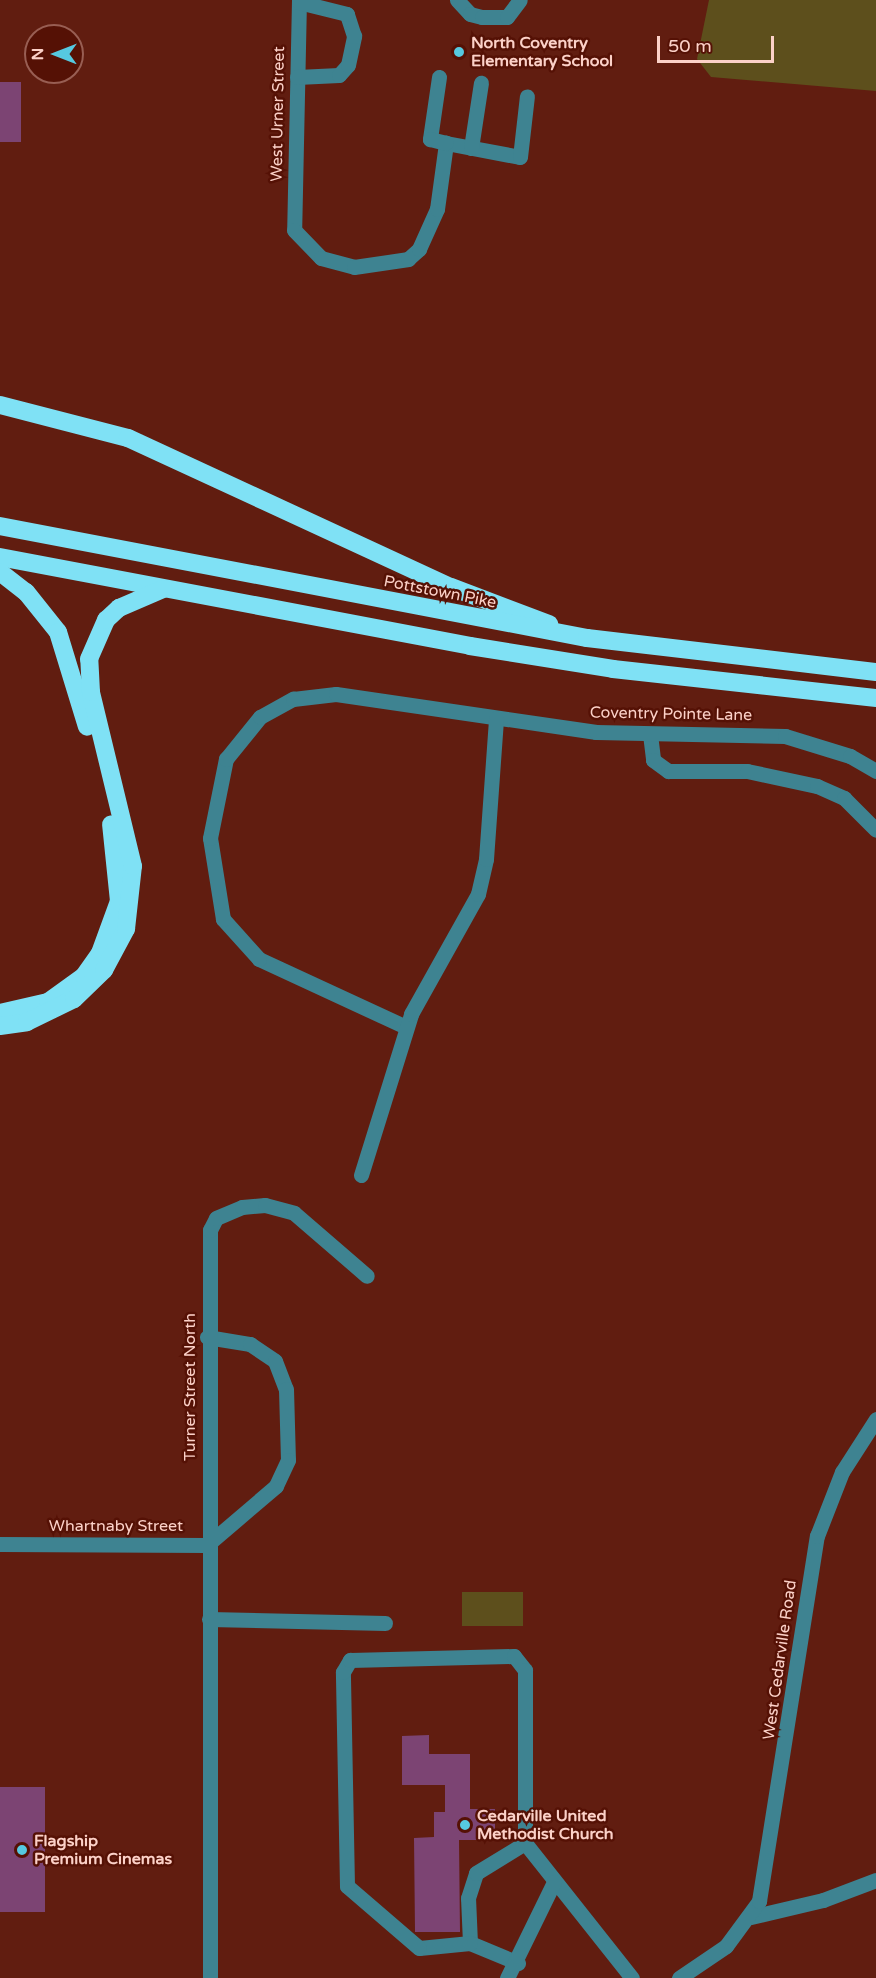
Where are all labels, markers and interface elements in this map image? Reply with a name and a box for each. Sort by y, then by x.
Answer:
north arrow [24,24,84,84]
scale bar [660,24,777,62]
place label: North Coventry Elementary School [471,33,613,71]
text: 50 m [668,35,712,57]
marker: North Coventry Elementary School [452,45,466,59]
street label: West Urner Street [267,46,289,182]
text: N [28,48,48,60]
street label: Pottstown Pike [382,572,498,612]
street label: Coventry Pointe Lane [590,703,752,725]
street label: Turner Street North [180,1313,200,1461]
street label: Whartnaby Street [49,1516,183,1536]
street label: West Cedarville Road [759,1579,801,1741]
place label: Cedarville United Methodist Church [477,1806,614,1844]
marker: Cedarville United Methodist Church [458,1818,472,1832]
place label: Flagship Premium Cinemas [34,1831,172,1869]
marker: Flagship Premium Cinemas [15,1843,29,1857]

